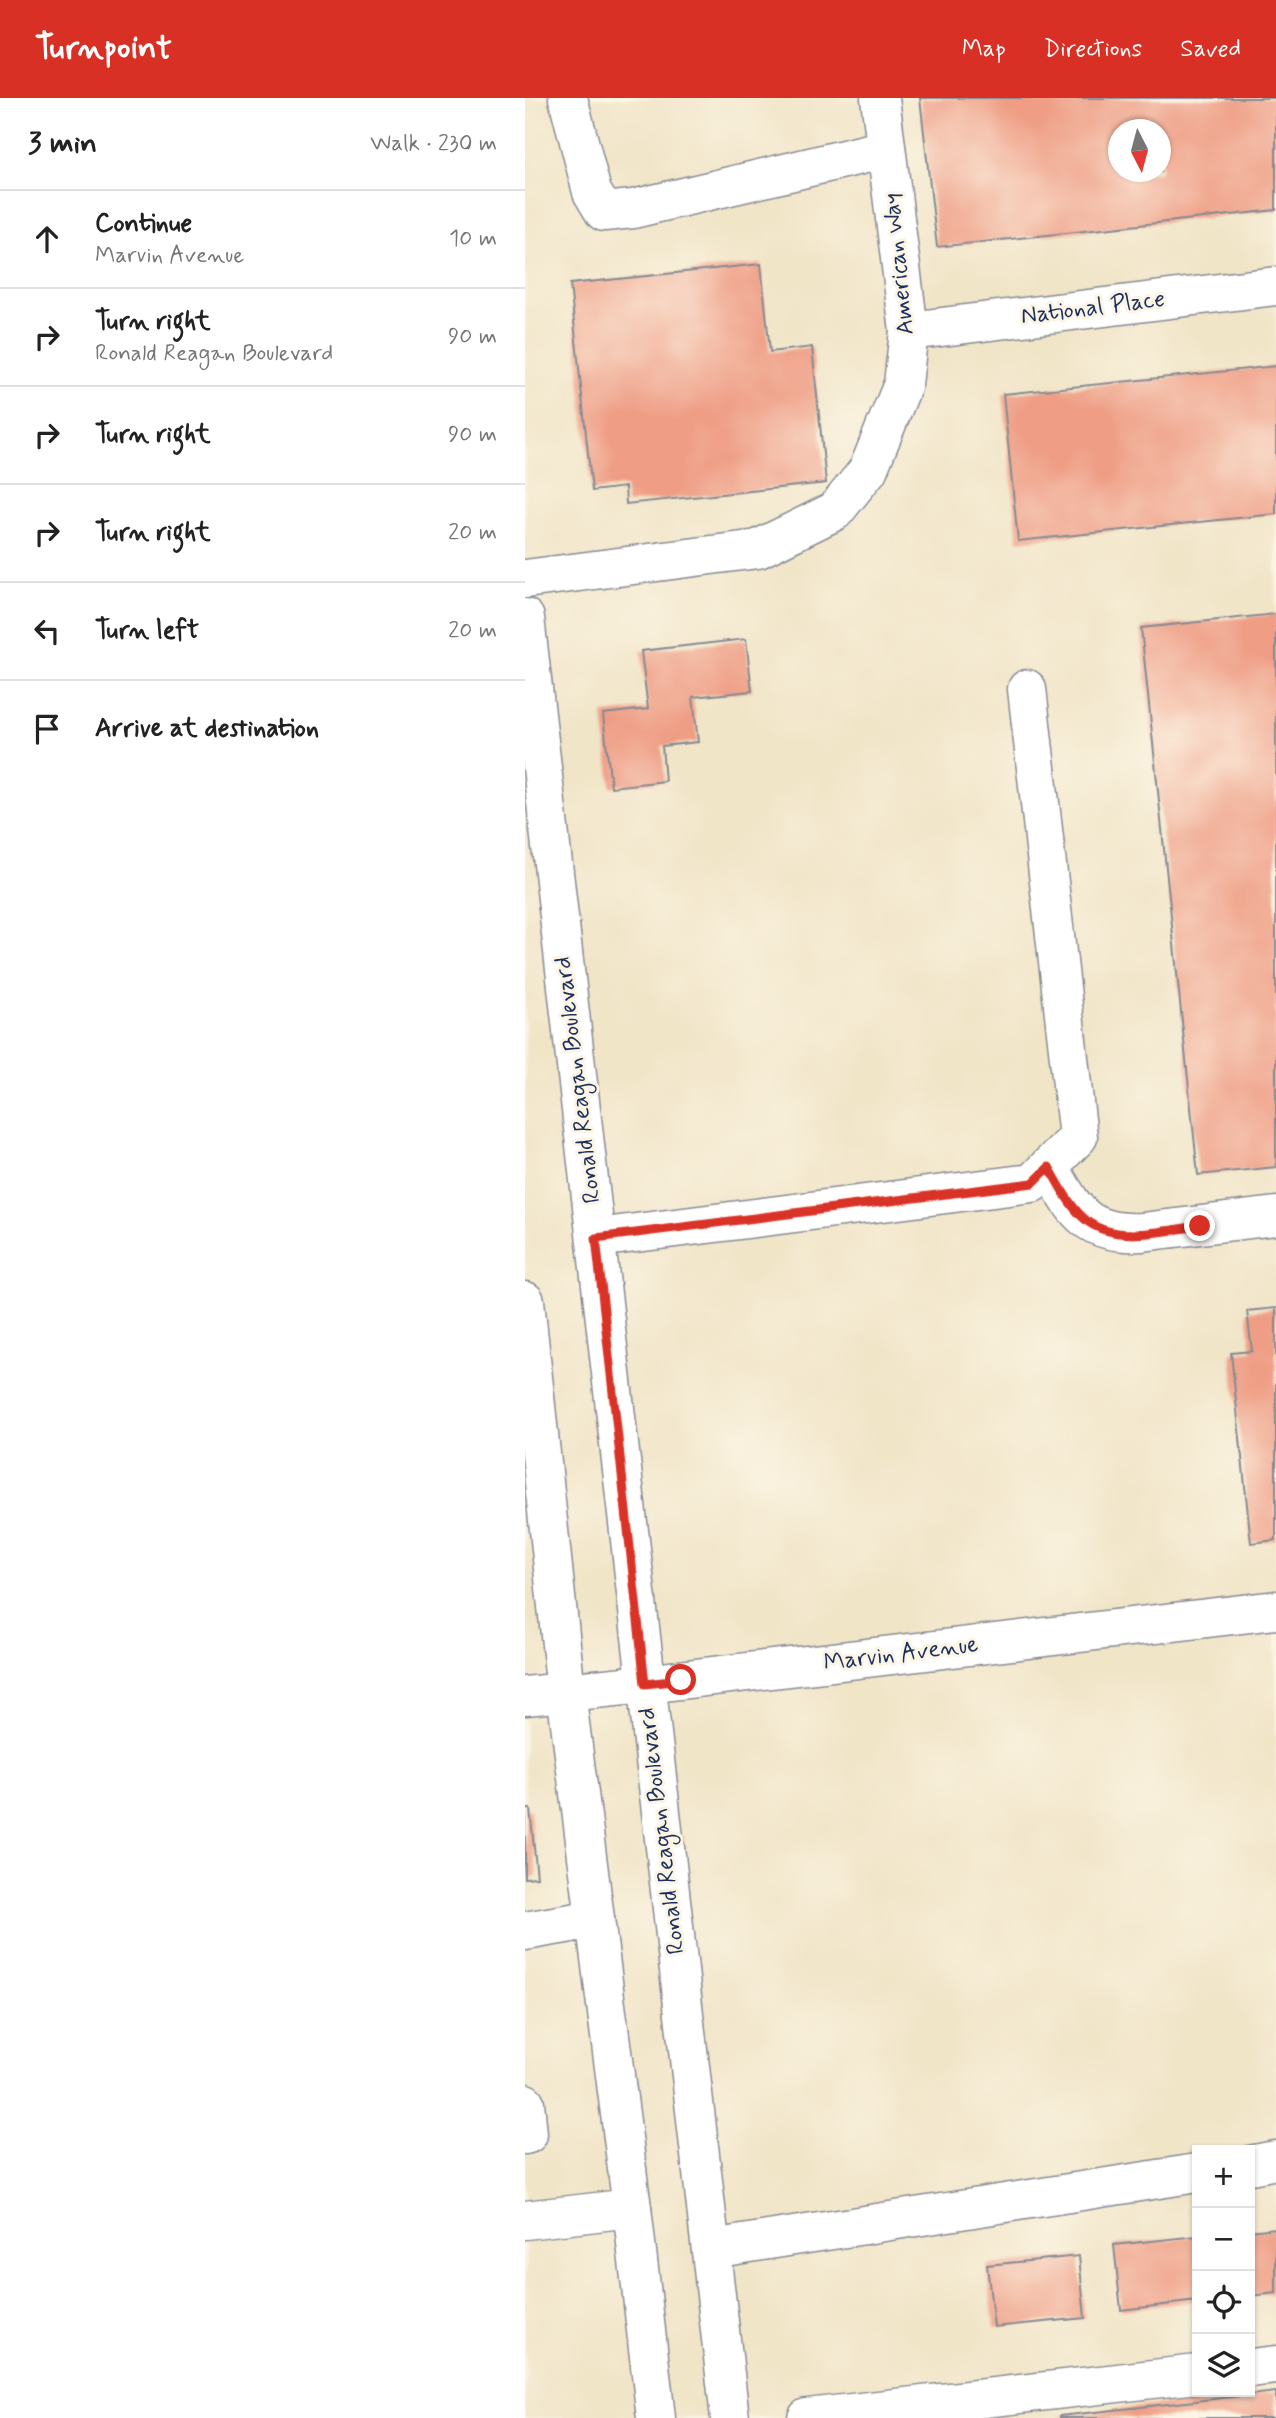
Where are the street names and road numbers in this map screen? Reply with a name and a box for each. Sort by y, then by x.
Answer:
street label: American Way [876,191,922,337]
street label: National Place [1019,284,1167,332]
street label: Ronald Reagan Boulevard [547,955,611,1205]
street label: Marvin Avenue [822,1629,980,1679]
street label: Ronald Reagan Boulevard [631,1706,695,1956]

